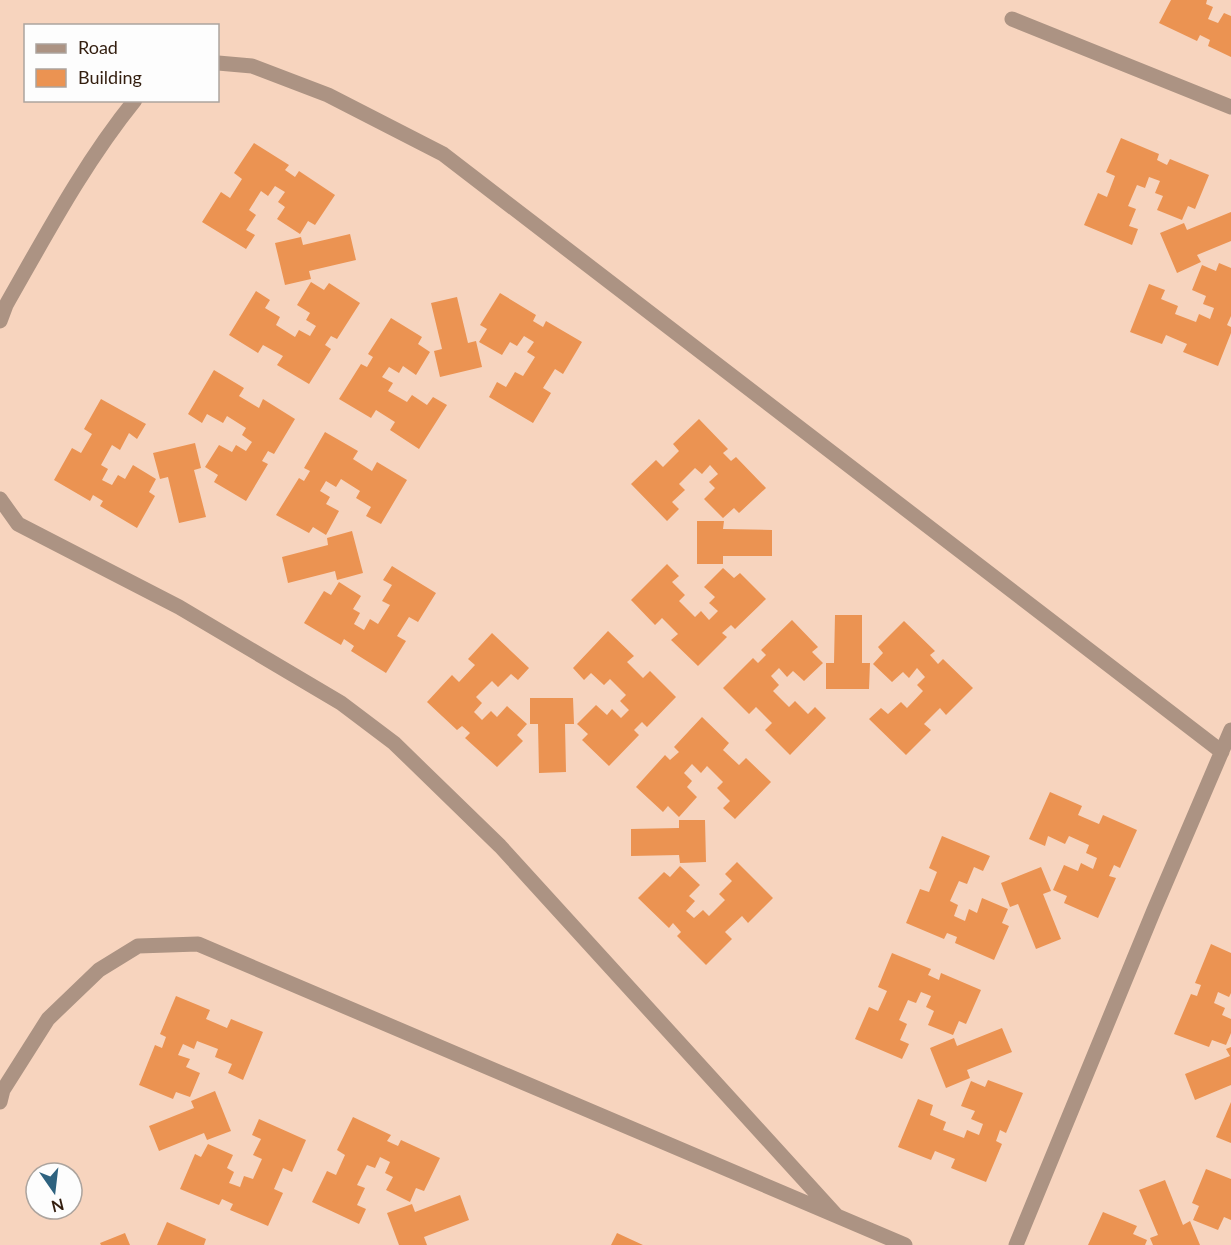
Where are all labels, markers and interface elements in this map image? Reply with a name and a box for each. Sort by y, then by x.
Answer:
legend [24,24,219,102]
text: Road [78,36,118,58]
text: Building [78,66,142,88]
north arrow [24,1161,84,1221]
text: N [49,1195,66,1217]

